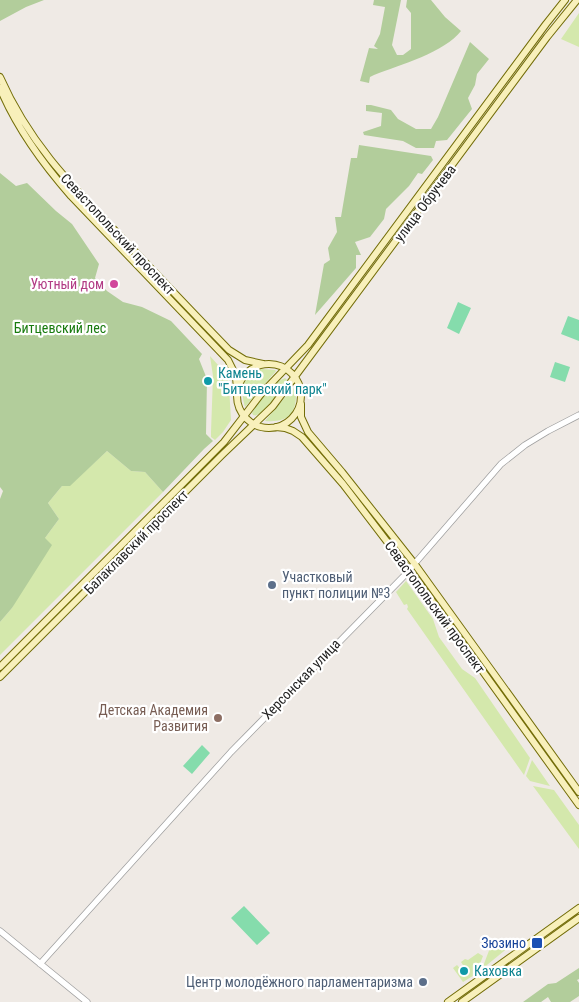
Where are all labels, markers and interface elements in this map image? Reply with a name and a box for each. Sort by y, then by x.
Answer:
street label: улица Обручева [391,161,459,245]
street label: Севастопольский проспект [58,170,178,298]
place label: Уютный дом [31,276,104,292]
marker: Уютный дом [108,278,120,290]
park label: Битцевский лес [14,320,106,336]
place label: Камень "Битцевский парк" [218,365,327,397]
marker: Камень "Битцевский парк" [202,375,214,387]
street label: Балаклавский проспект [81,487,191,597]
street label: Севастопольский проспект [382,538,488,676]
place label: Участковый пункт полиции №3 [282,569,390,601]
marker: Участковый пункт полиции №3 [266,579,278,591]
street label: Херсонская улица [259,636,343,722]
place label: Детская Академия Развития [98,702,208,734]
marker: Детская Академия Развития [212,712,224,724]
place label: Зюзино [481,935,526,951]
marker: Зюзино [530,936,544,950]
place label: Каховка [474,963,522,979]
marker: Каховка [458,965,470,977]
place label: Центр молодёжного парламентаризма [186,974,413,990]
marker: Центр молодёжного парламентаризма [417,976,429,988]

